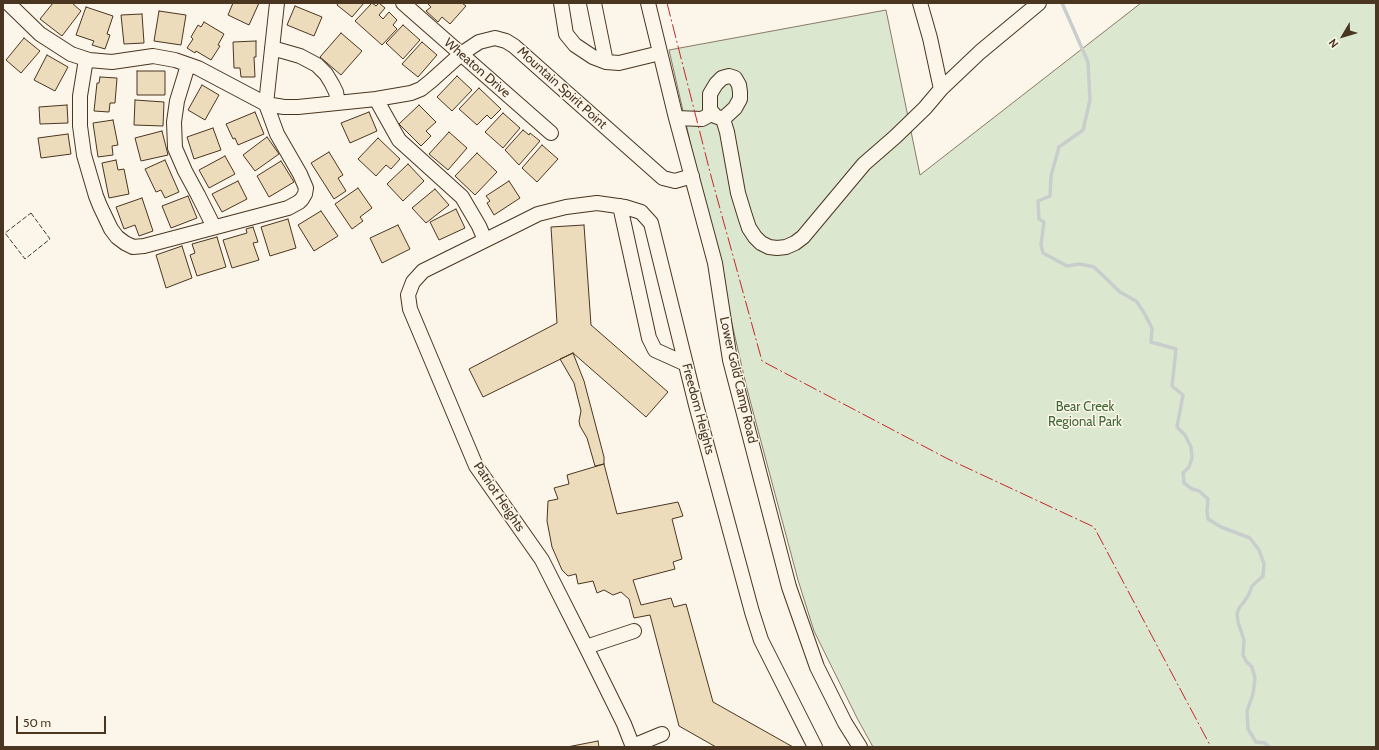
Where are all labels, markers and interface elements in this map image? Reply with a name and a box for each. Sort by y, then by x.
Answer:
north arrow [1323,16,1363,56]
street label: Wheaton Drive [441,35,513,101]
text: N [1326,36,1341,51]
street label: Mountain Spirit Point [514,44,610,132]
street label: Lower Gold Camp Road [716,315,760,445]
street label: Freedom Heights [678,362,718,456]
park label: Bear Creek Regional Park [1048,399,1122,430]
street label: Patriot Heights [470,459,528,535]
scale bar [18,708,108,734]
text: 50 m [23,715,51,730]

